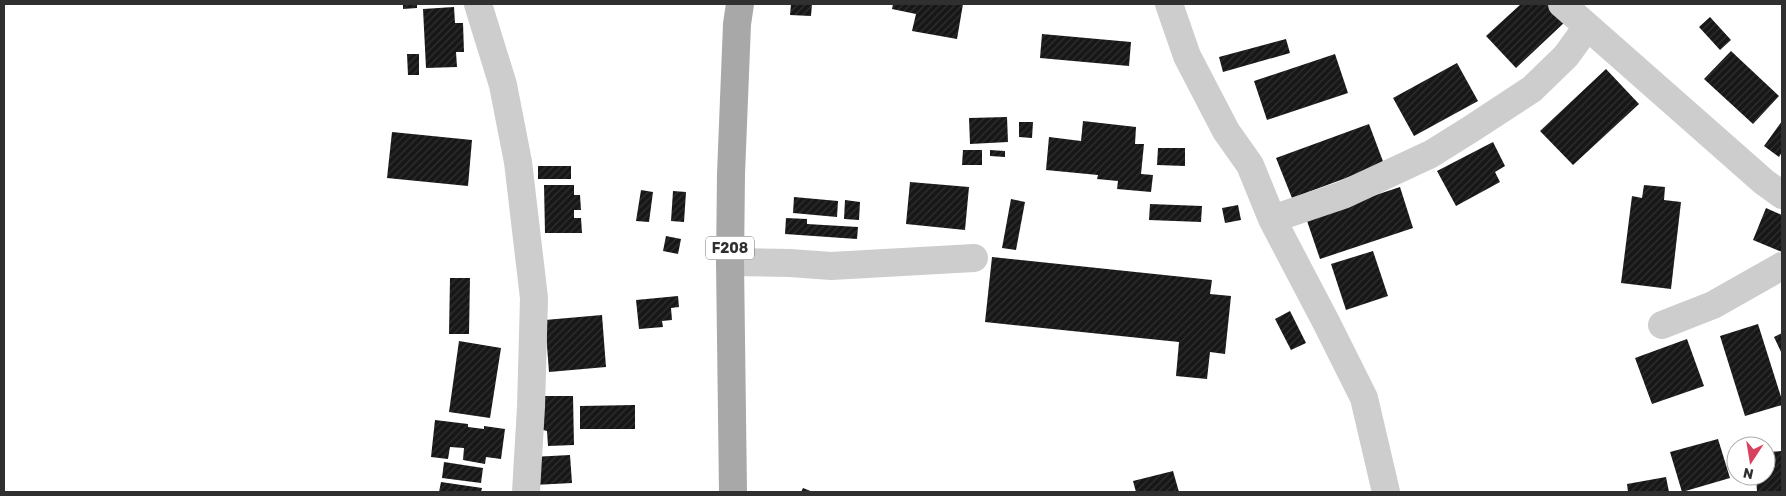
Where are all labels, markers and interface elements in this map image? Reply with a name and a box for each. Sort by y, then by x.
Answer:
road number: F208 [706,237,754,260]
north arrow [1726,436,1776,486]
text: N [1742,464,1755,483]

